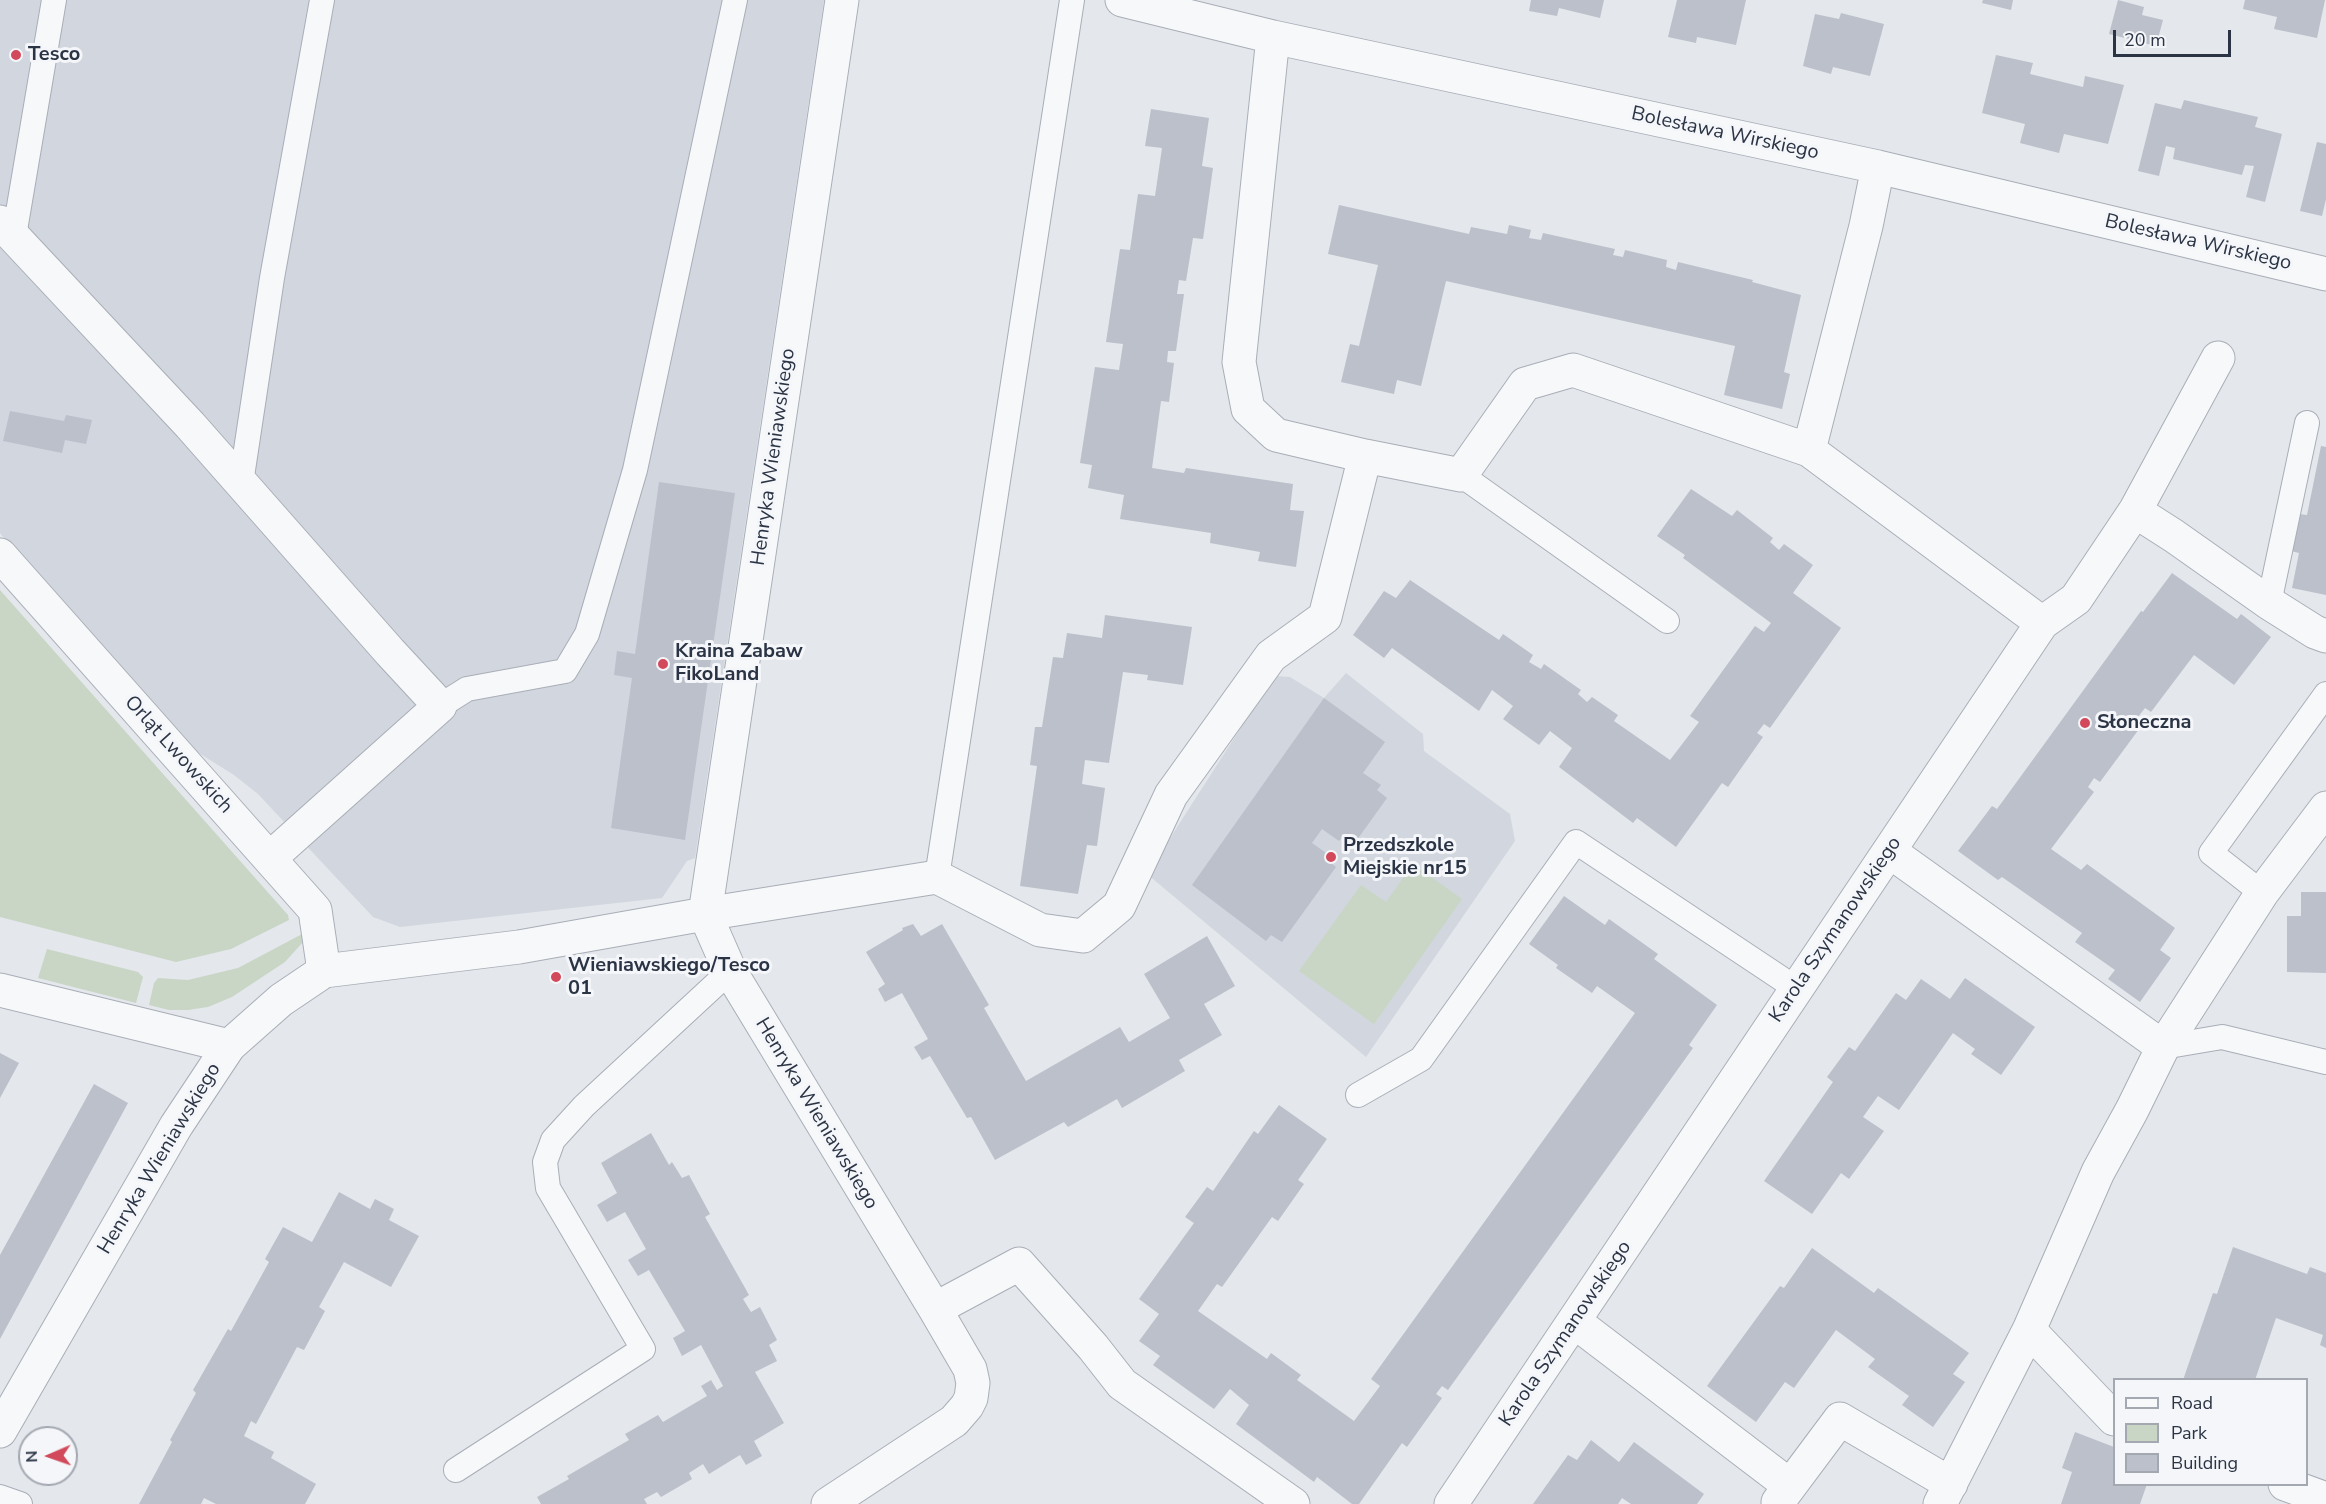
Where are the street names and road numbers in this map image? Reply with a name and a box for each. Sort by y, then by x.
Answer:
street label: Bolesława Wirskiego [1629,102,1821,166]
street label: Bolesława Wirskiego [2102,210,2294,276]
street label: Henryka Wieniawskiego [747,347,801,567]
street label: Orląt Lwowskich [119,691,237,819]
street label: Karola Szymanowskiego [1765,832,1907,1028]
street label: Henryka Wieniawskiego [749,1014,883,1214]
street label: Henryka Wieniawskiego [93,1059,227,1259]
street label: Karola Szymanowskiego [1495,1236,1637,1432]

